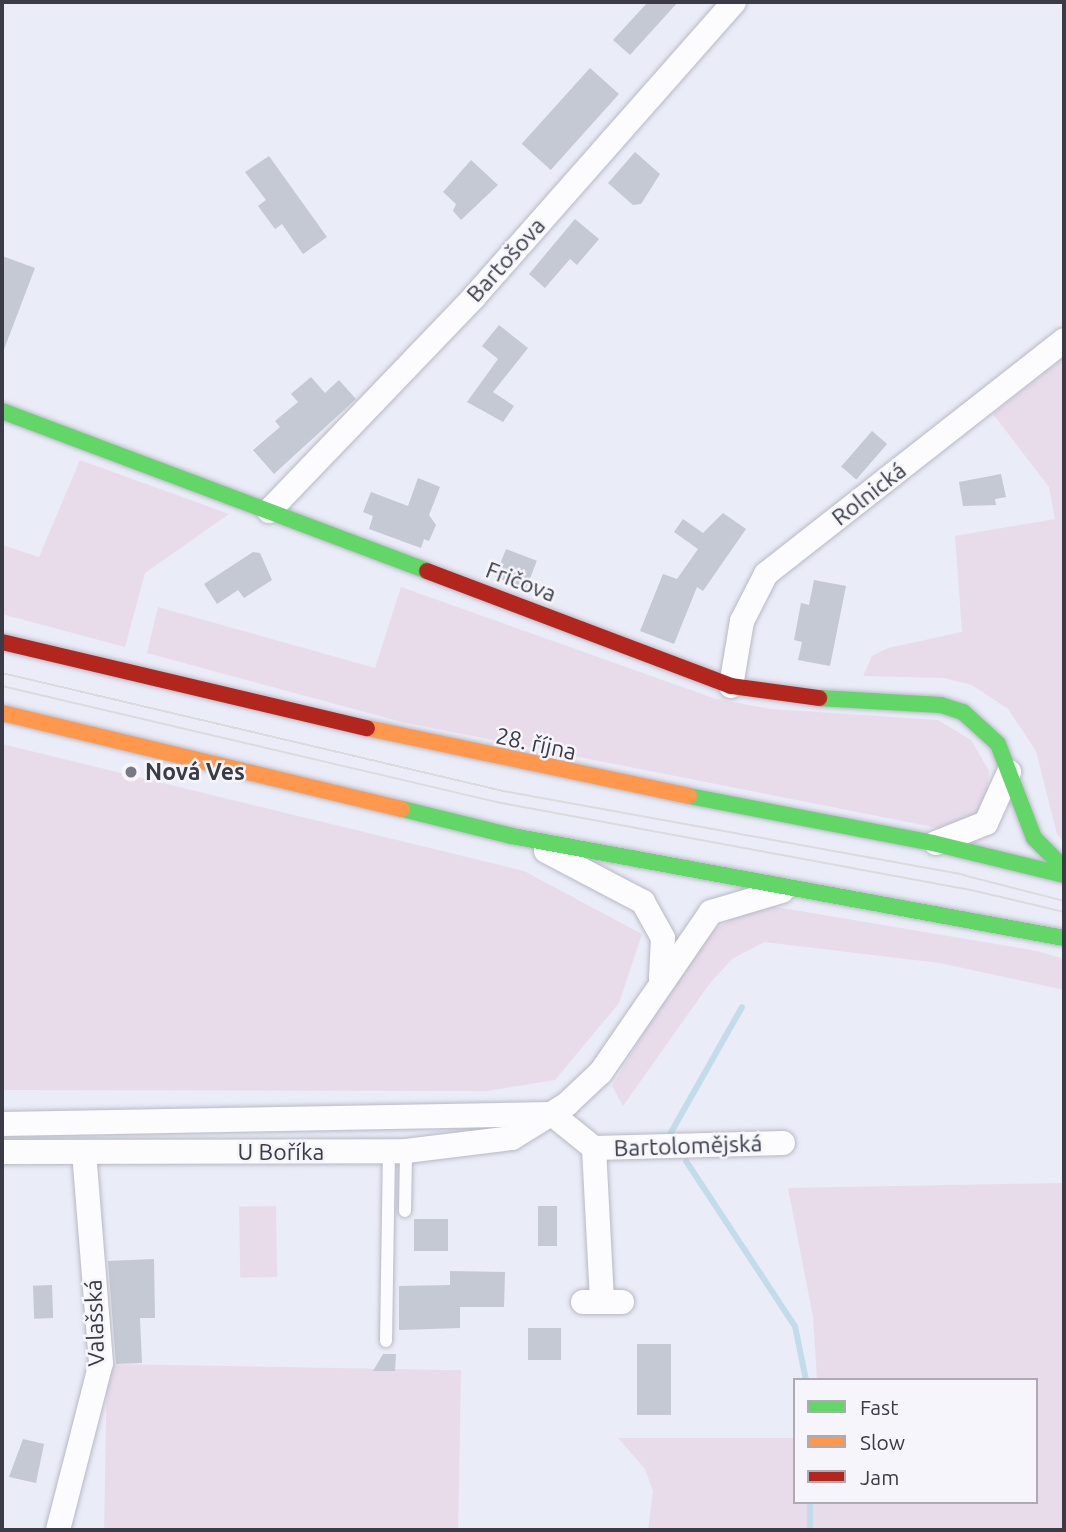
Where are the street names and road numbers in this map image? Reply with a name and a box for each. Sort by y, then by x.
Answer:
street label: Bartošova [461,212,551,308]
street label: Rolnická [826,456,912,532]
street label: Fričova [482,556,560,608]
street label: 28. října [493,722,579,766]
street label: Bartolomějská [613,1130,763,1162]
street label: U Boříka [238,1138,324,1166]
street label: Valašská [80,1279,110,1367]

